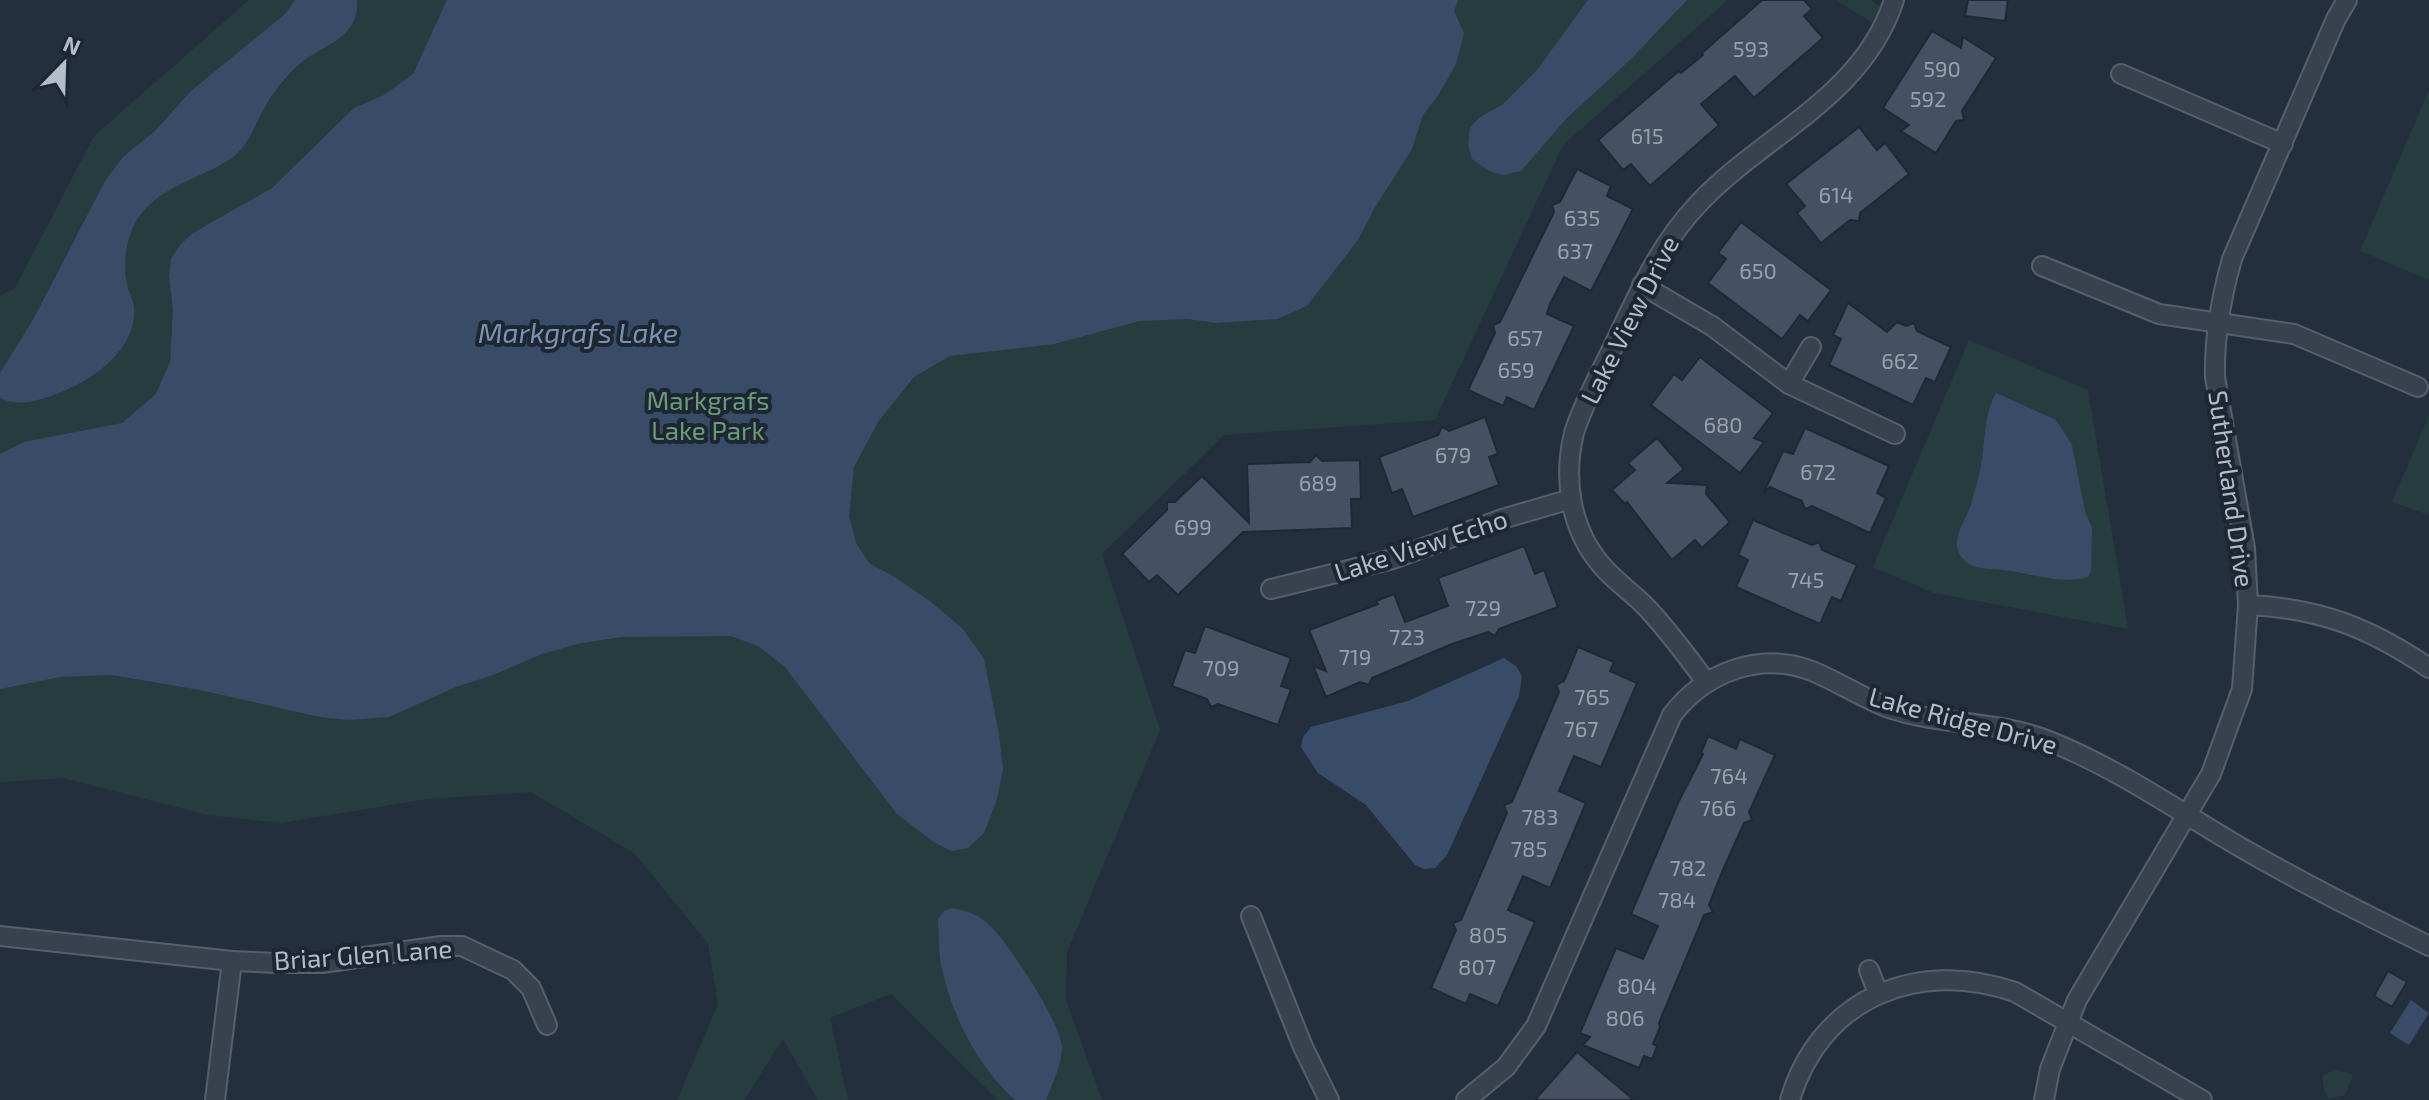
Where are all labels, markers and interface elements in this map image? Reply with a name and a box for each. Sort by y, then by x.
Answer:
north arrow [24,24,104,104]
text: N [60,30,85,60]
house number: 593 [1733,35,1769,61]
house number: 590 [1923,55,1961,81]
house number: 592 [1910,85,1946,111]
house number: 615 [1630,122,1664,148]
house number: 614 [1819,181,1853,207]
house number: 635 [1564,204,1600,230]
street label: Lake View Drive [1573,230,1684,408]
house number: 637 [1557,237,1593,263]
house number: 650 [1739,257,1777,283]
water label: Markgrafs Lake [478,315,678,349]
house number: 657 [1507,324,1543,350]
house number: 662 [1881,347,1919,373]
house number: 659 [1498,356,1534,382]
park label: Markgrafs Lake Park [646,384,770,445]
street label: Sutherland Drive [2203,388,2262,589]
house number: 680 [1703,411,1743,437]
house number: 679 [1435,441,1471,467]
house number: 672 [1800,458,1836,484]
house number: 689 [1299,469,1337,495]
street label: Lake View Echo [1330,502,1511,587]
house number: 699 [1174,513,1212,539]
house number: 745 [1788,566,1824,592]
house number: 729 [1465,594,1501,620]
house number: 723 [1389,623,1425,649]
house number: 719 [1339,643,1371,669]
house number: 709 [1202,654,1240,680]
street label: Lake Ridge Drive [1866,680,2061,760]
house number: 765 [1574,683,1610,709]
house number: 767 [1563,715,1599,741]
house number: 764 [1710,762,1748,788]
house number: 766 [1700,794,1736,820]
house number: 783 [1522,803,1558,829]
house number: 785 [1511,835,1547,861]
house number: 782 [1670,854,1706,880]
house number: 784 [1658,886,1696,912]
house number: 805 [1469,921,1507,947]
street label: Briar Glen Lane [273,932,453,975]
house number: 807 [1458,953,1496,979]
house number: 804 [1617,972,1657,998]
house number: 806 [1605,1004,1645,1030]

